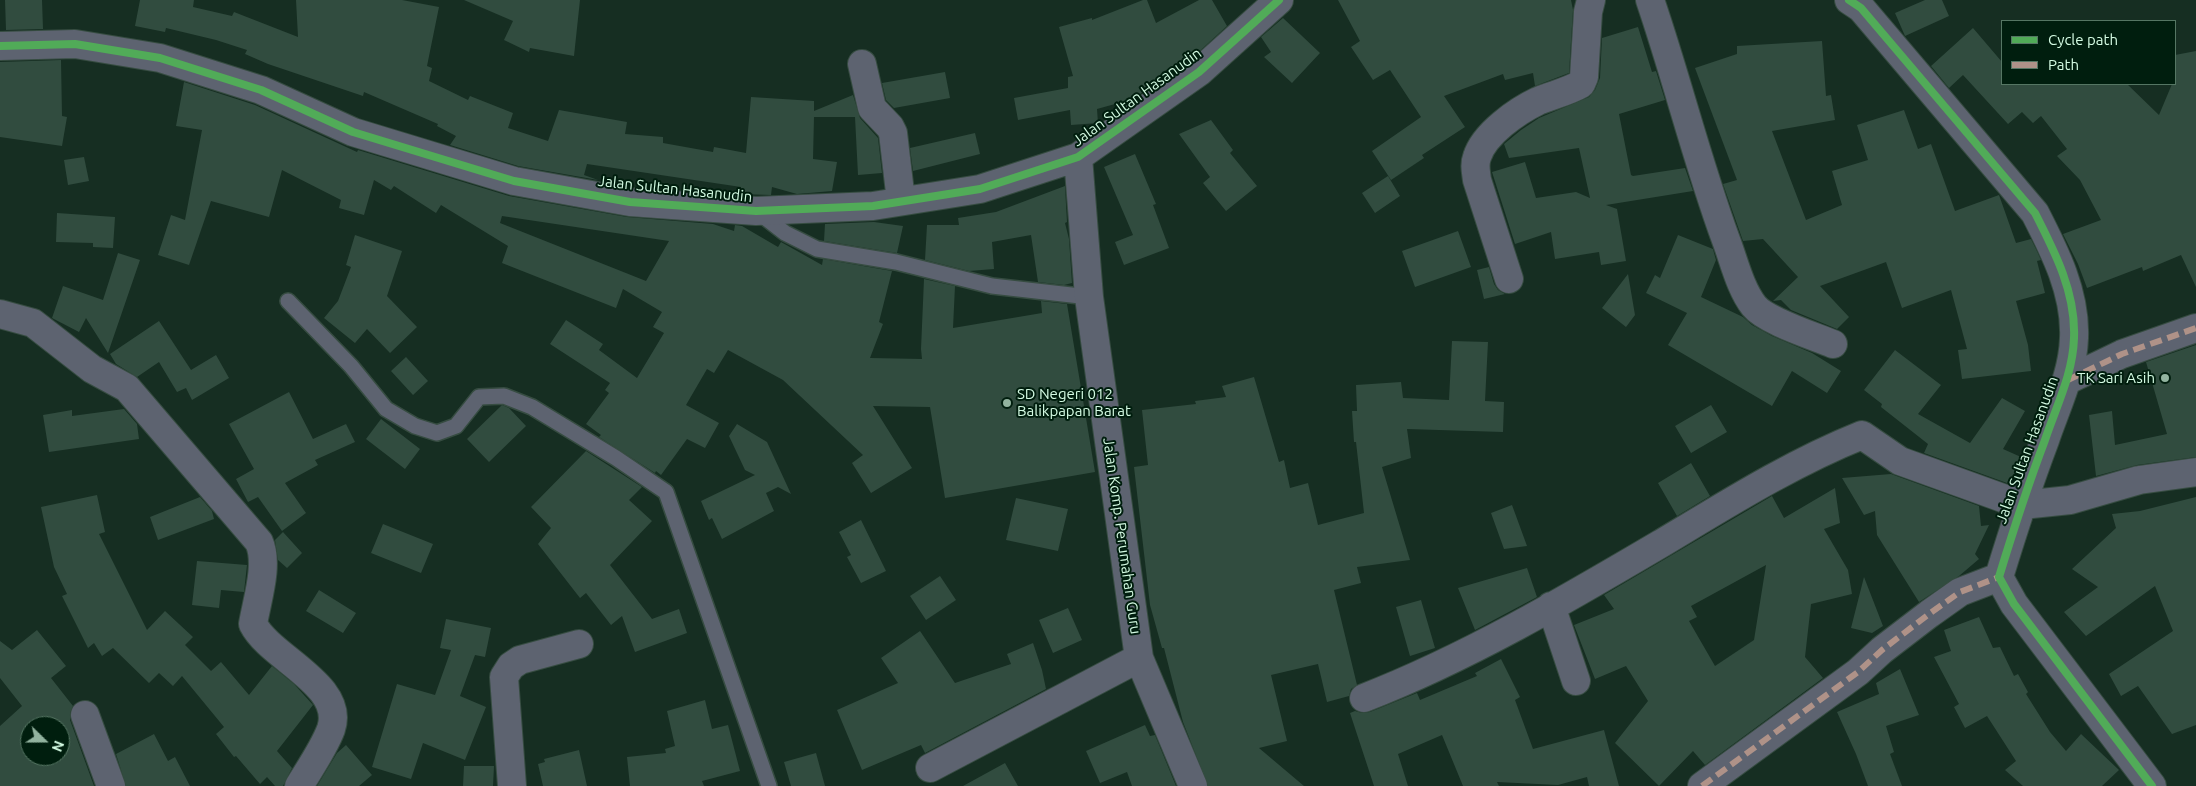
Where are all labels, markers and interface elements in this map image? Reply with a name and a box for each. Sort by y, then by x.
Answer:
legend [2001,20,2176,85]
text: Cycle path [2048,31,2118,48]
street label: Jalan Sultan Hasanudin [1069,44,1205,150]
text: Path [2048,56,2079,73]
street label: Jalan Sultan Hasanudin [597,172,753,206]
place label: TK Sari Asih [2077,369,2155,387]
marker: TK Sari Asih [2159,372,2171,384]
street label: Jalan Sultan Hasanudin [1992,374,2062,526]
place label: SD Negeri 012 Balikpapan Barat [1017,385,1131,420]
marker: SD Negeri 012 Balikpapan Barat [1001,397,1013,409]
street label: Jalan Komp. Perumahan Guru [1099,437,1145,635]
north arrow [20,716,70,766]
text: N [49,738,67,754]

